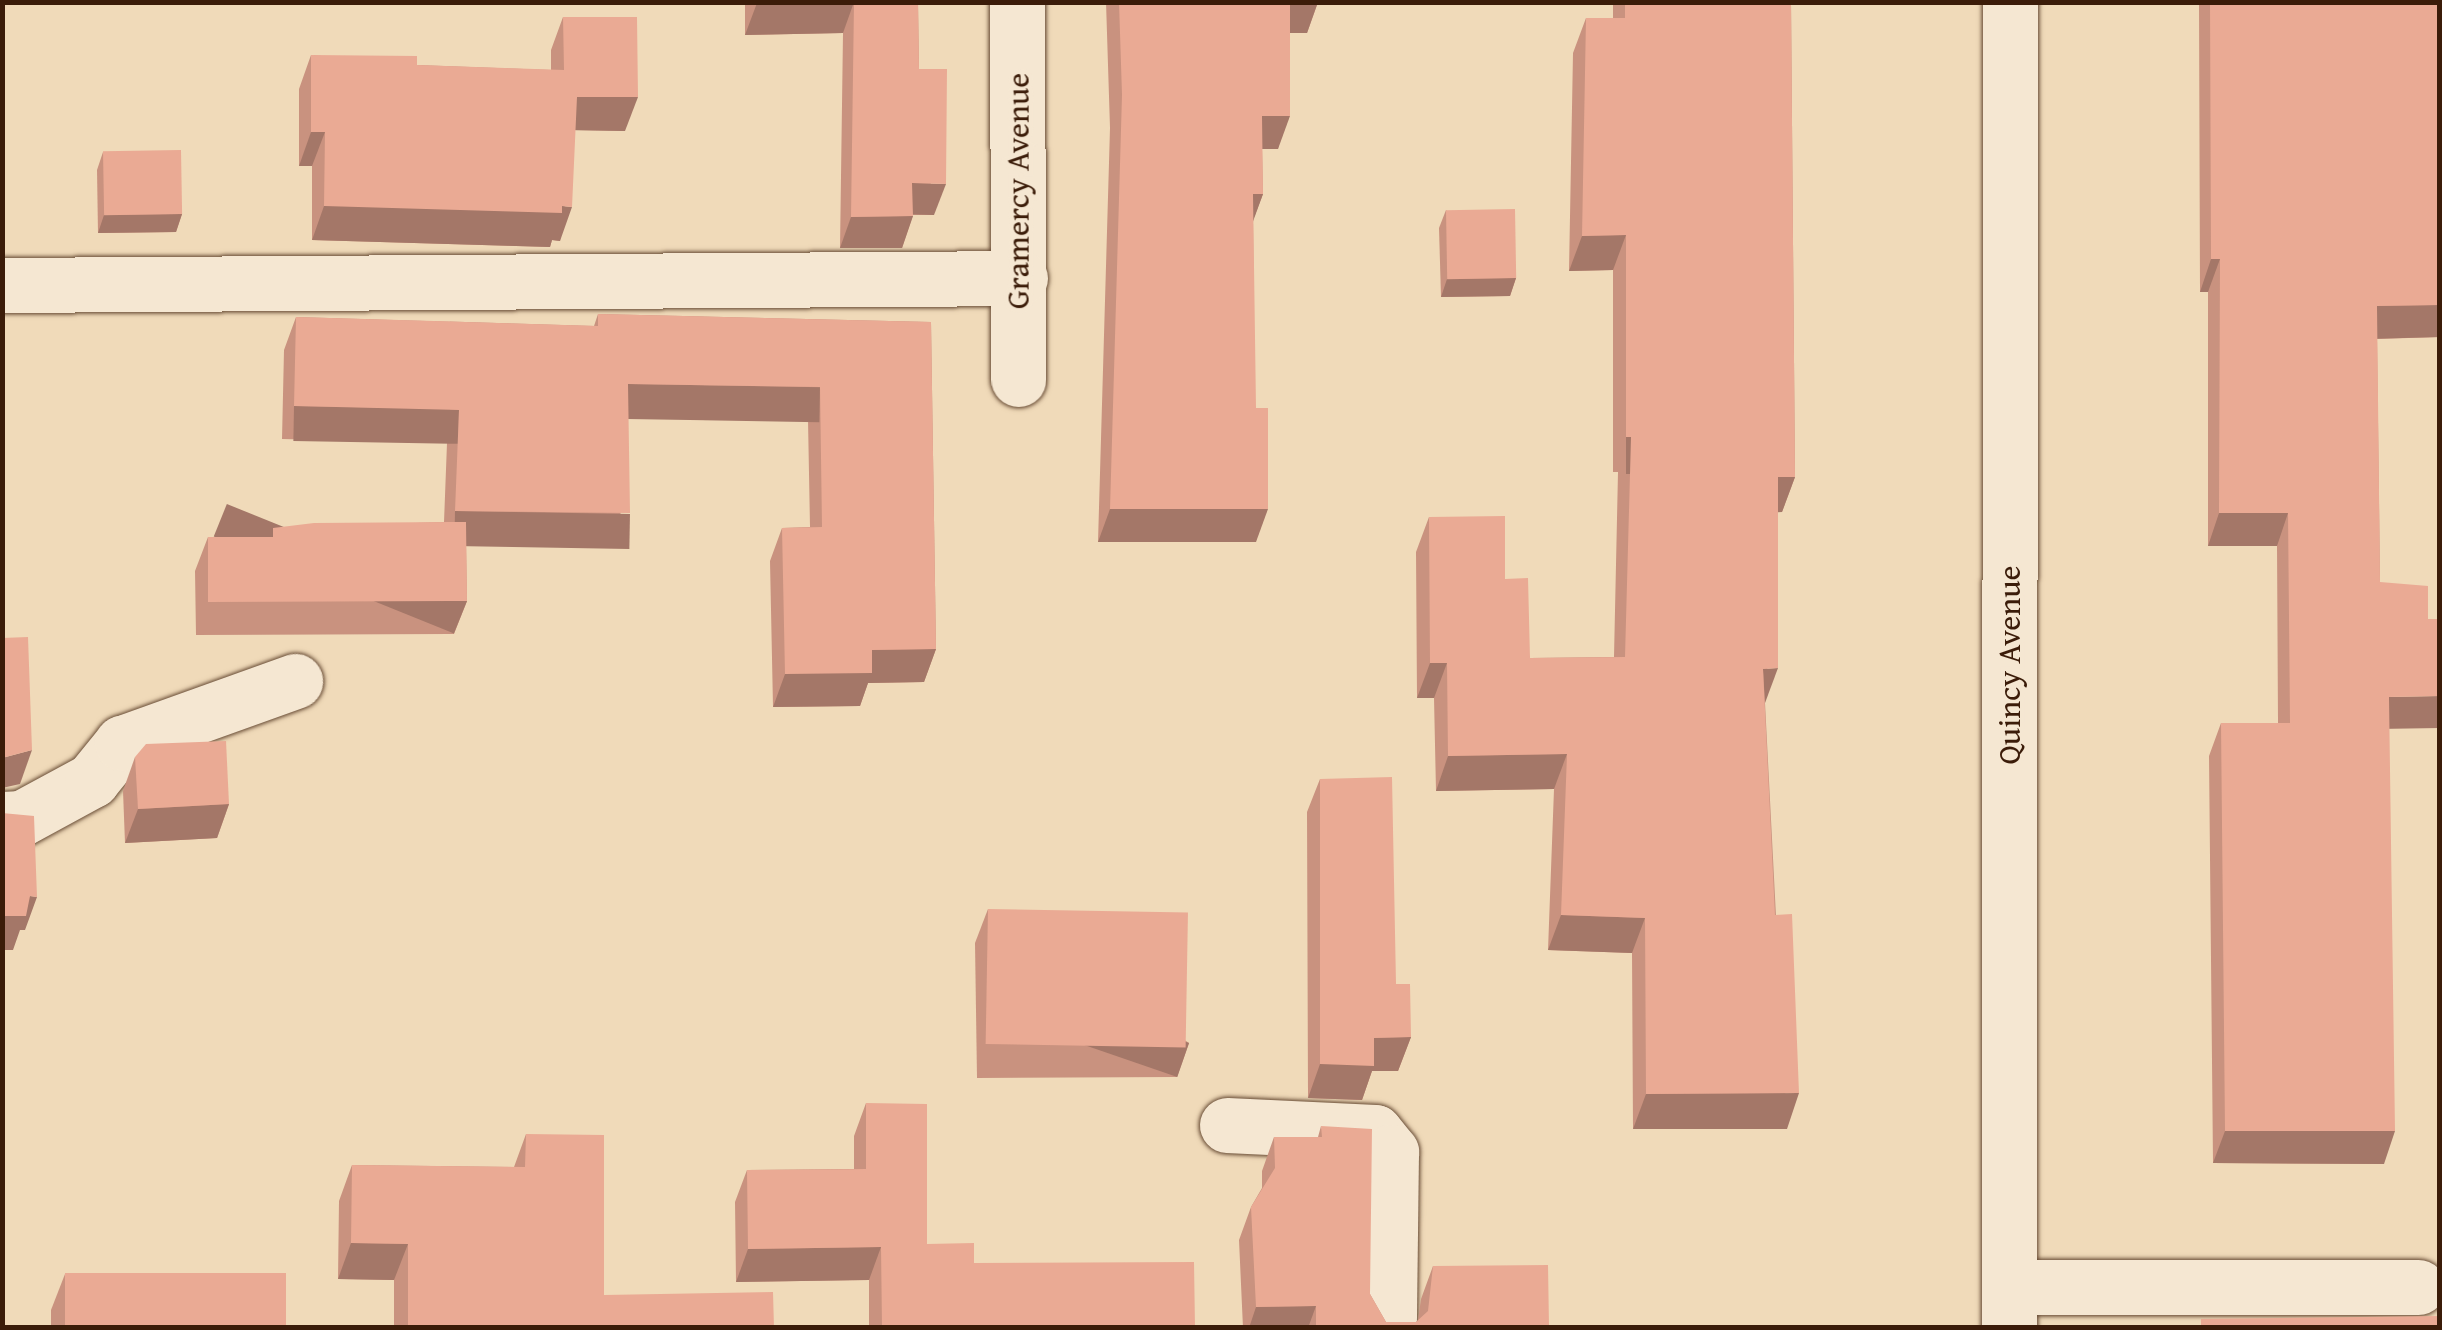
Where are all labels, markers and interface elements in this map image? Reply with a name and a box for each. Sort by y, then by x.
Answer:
street label: Gramercy Avenue [999,73,1037,309]
street label: Quincy Avenue [1990,565,2028,765]

